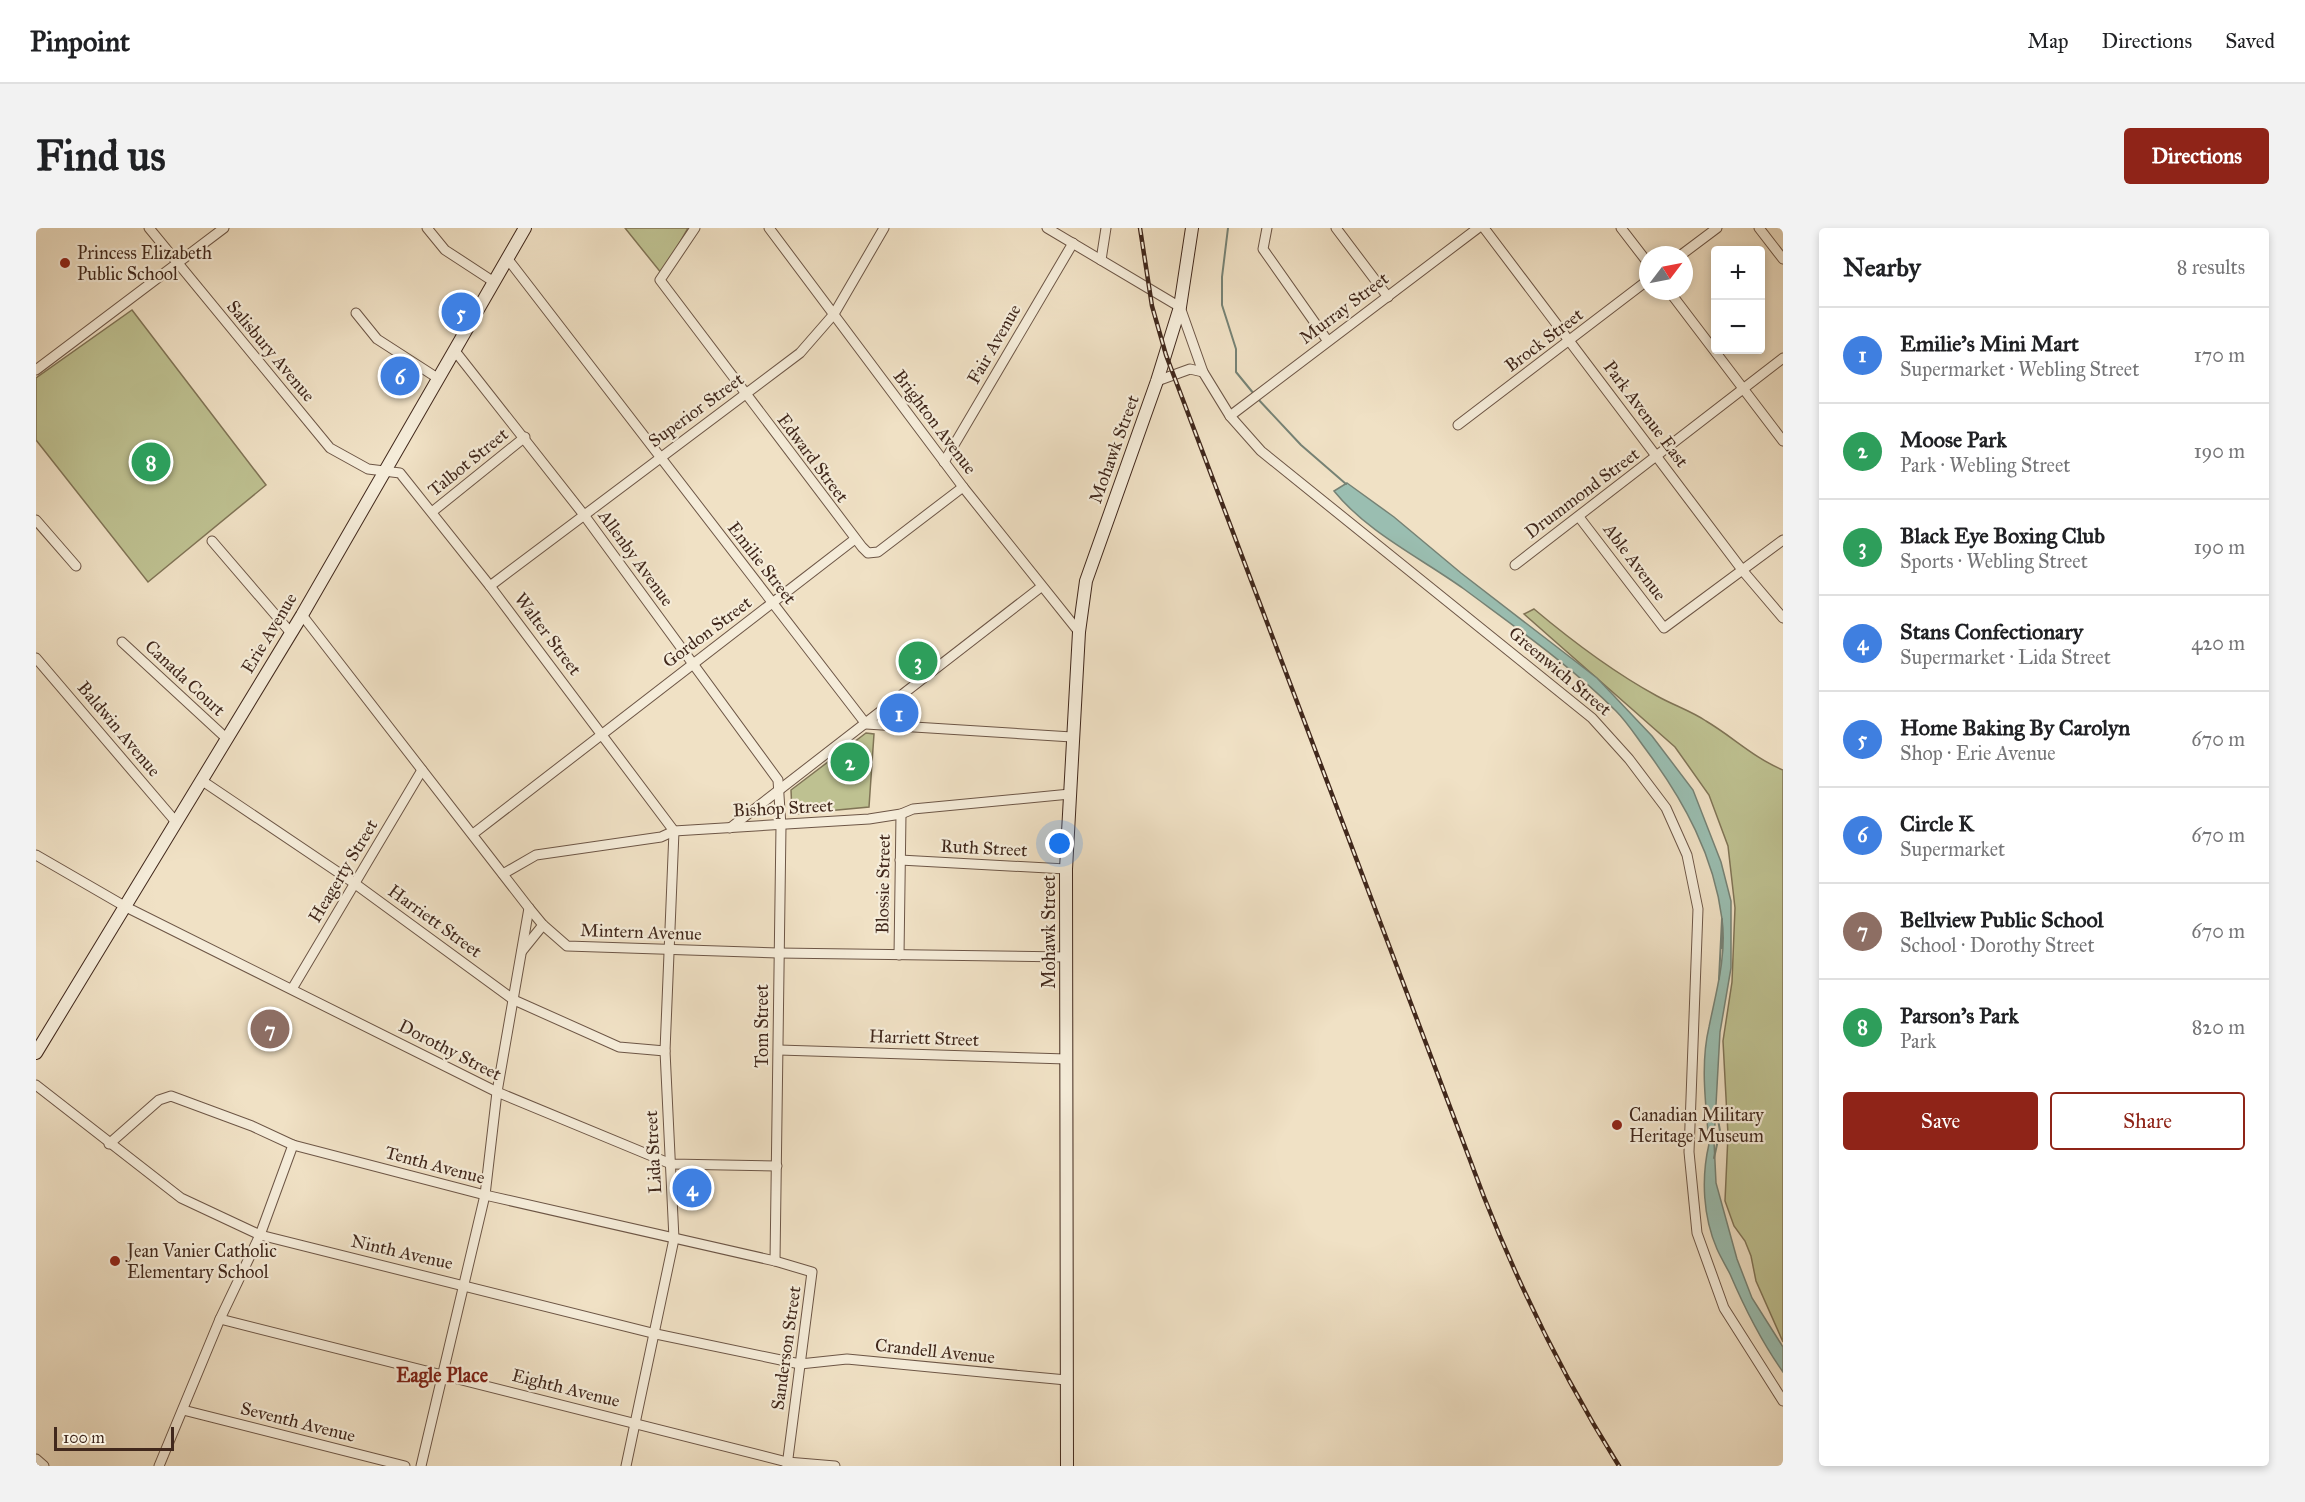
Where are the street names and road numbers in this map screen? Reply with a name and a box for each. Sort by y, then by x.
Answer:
street label: Murray Street [1295,267,1393,349]
street label: Salisbury Avenue [222,296,320,406]
street label: Fair Avenue [962,300,1026,388]
street label: Brock Street [1501,303,1588,377]
street label: Park Avenue East [1599,356,1694,472]
street label: Brighton Avenue [888,365,981,479]
street label: Superior Street [644,368,748,452]
street label: Mohawk Street [1084,391,1144,506]
street label: Edward Street [772,409,854,507]
street label: Talbot Street [424,423,513,501]
street label: Drummond Street [1521,442,1644,543]
street label: Allenby Avenue [593,505,678,611]
street label: Emilie Street [723,517,801,609]
street label: Able Avenue [1598,518,1671,605]
street label: Walter Street [510,588,587,680]
street label: Erie Avenue [236,589,302,677]
street label: Gordon Street [658,591,756,673]
street label: Greenwich Street [1504,622,1616,721]
street label: Canada Court [140,635,230,721]
street label: Baldwin Avenue [73,677,165,781]
street label: Bishop Street [732,794,834,822]
street label: Heagerty Street [304,815,384,927]
street label: Blossie Street [871,833,895,934]
street label: Ruth Street [940,835,1029,861]
street label: Mohawk Street [1038,875,1060,989]
street label: Harriett Street [384,880,487,963]
street label: Mintern Avenue [580,919,702,945]
street label: Tom Street [751,984,773,1068]
street label: Dorothy Street [395,1015,506,1086]
street label: Harriett Street [868,1025,980,1051]
street label: Lida Street [640,1109,666,1194]
street label: Tenth Avenue [383,1141,487,1189]
street label: Ninth Avenue [349,1230,455,1274]
street label: Sanderson Street [766,1284,806,1411]
street label: Crandell Avenue [874,1334,996,1368]
street label: Eighth Avenue [510,1364,622,1413]
street label: Seventh Avenue [238,1397,358,1447]

